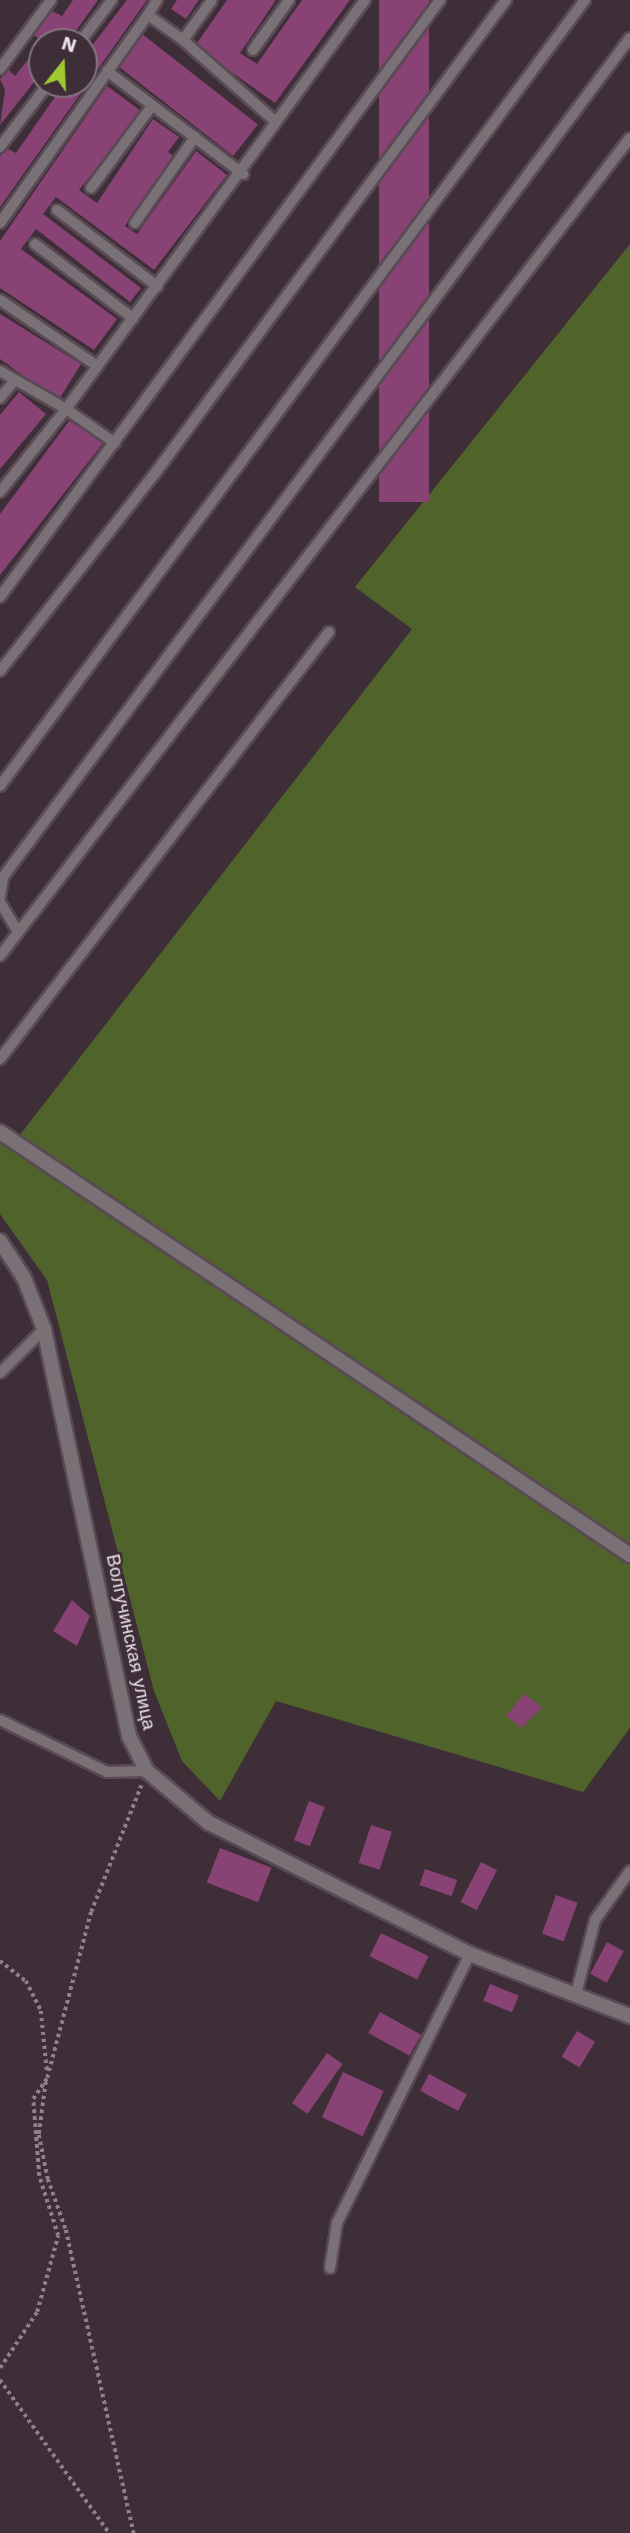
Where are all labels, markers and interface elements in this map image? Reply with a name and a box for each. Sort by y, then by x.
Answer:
north arrow [28,28,98,98]
text: N [59,31,79,58]
street label: Волгучинская улица [101,1552,161,1732]

